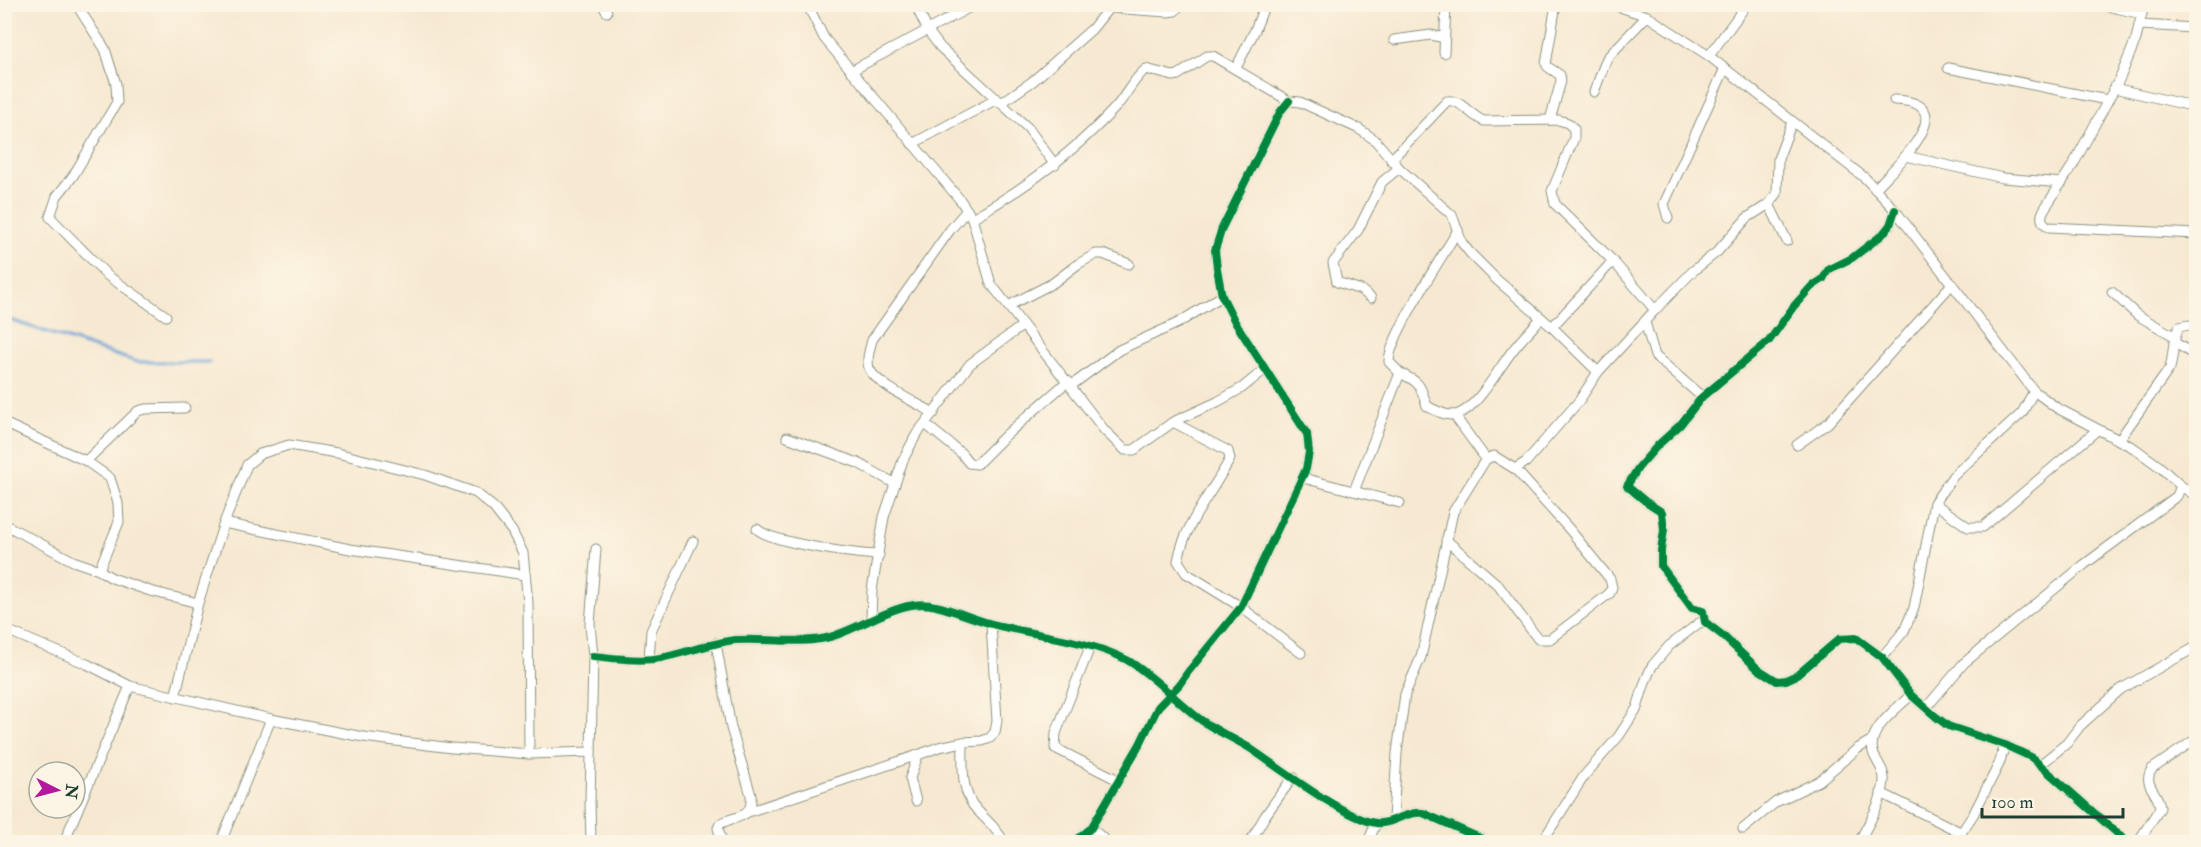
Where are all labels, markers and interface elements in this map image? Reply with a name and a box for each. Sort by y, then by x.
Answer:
north arrow [27,760,87,820]
scale bar [1982,781,2123,819]
text: N [60,782,82,800]
text: 100 m [1991,791,2034,814]

